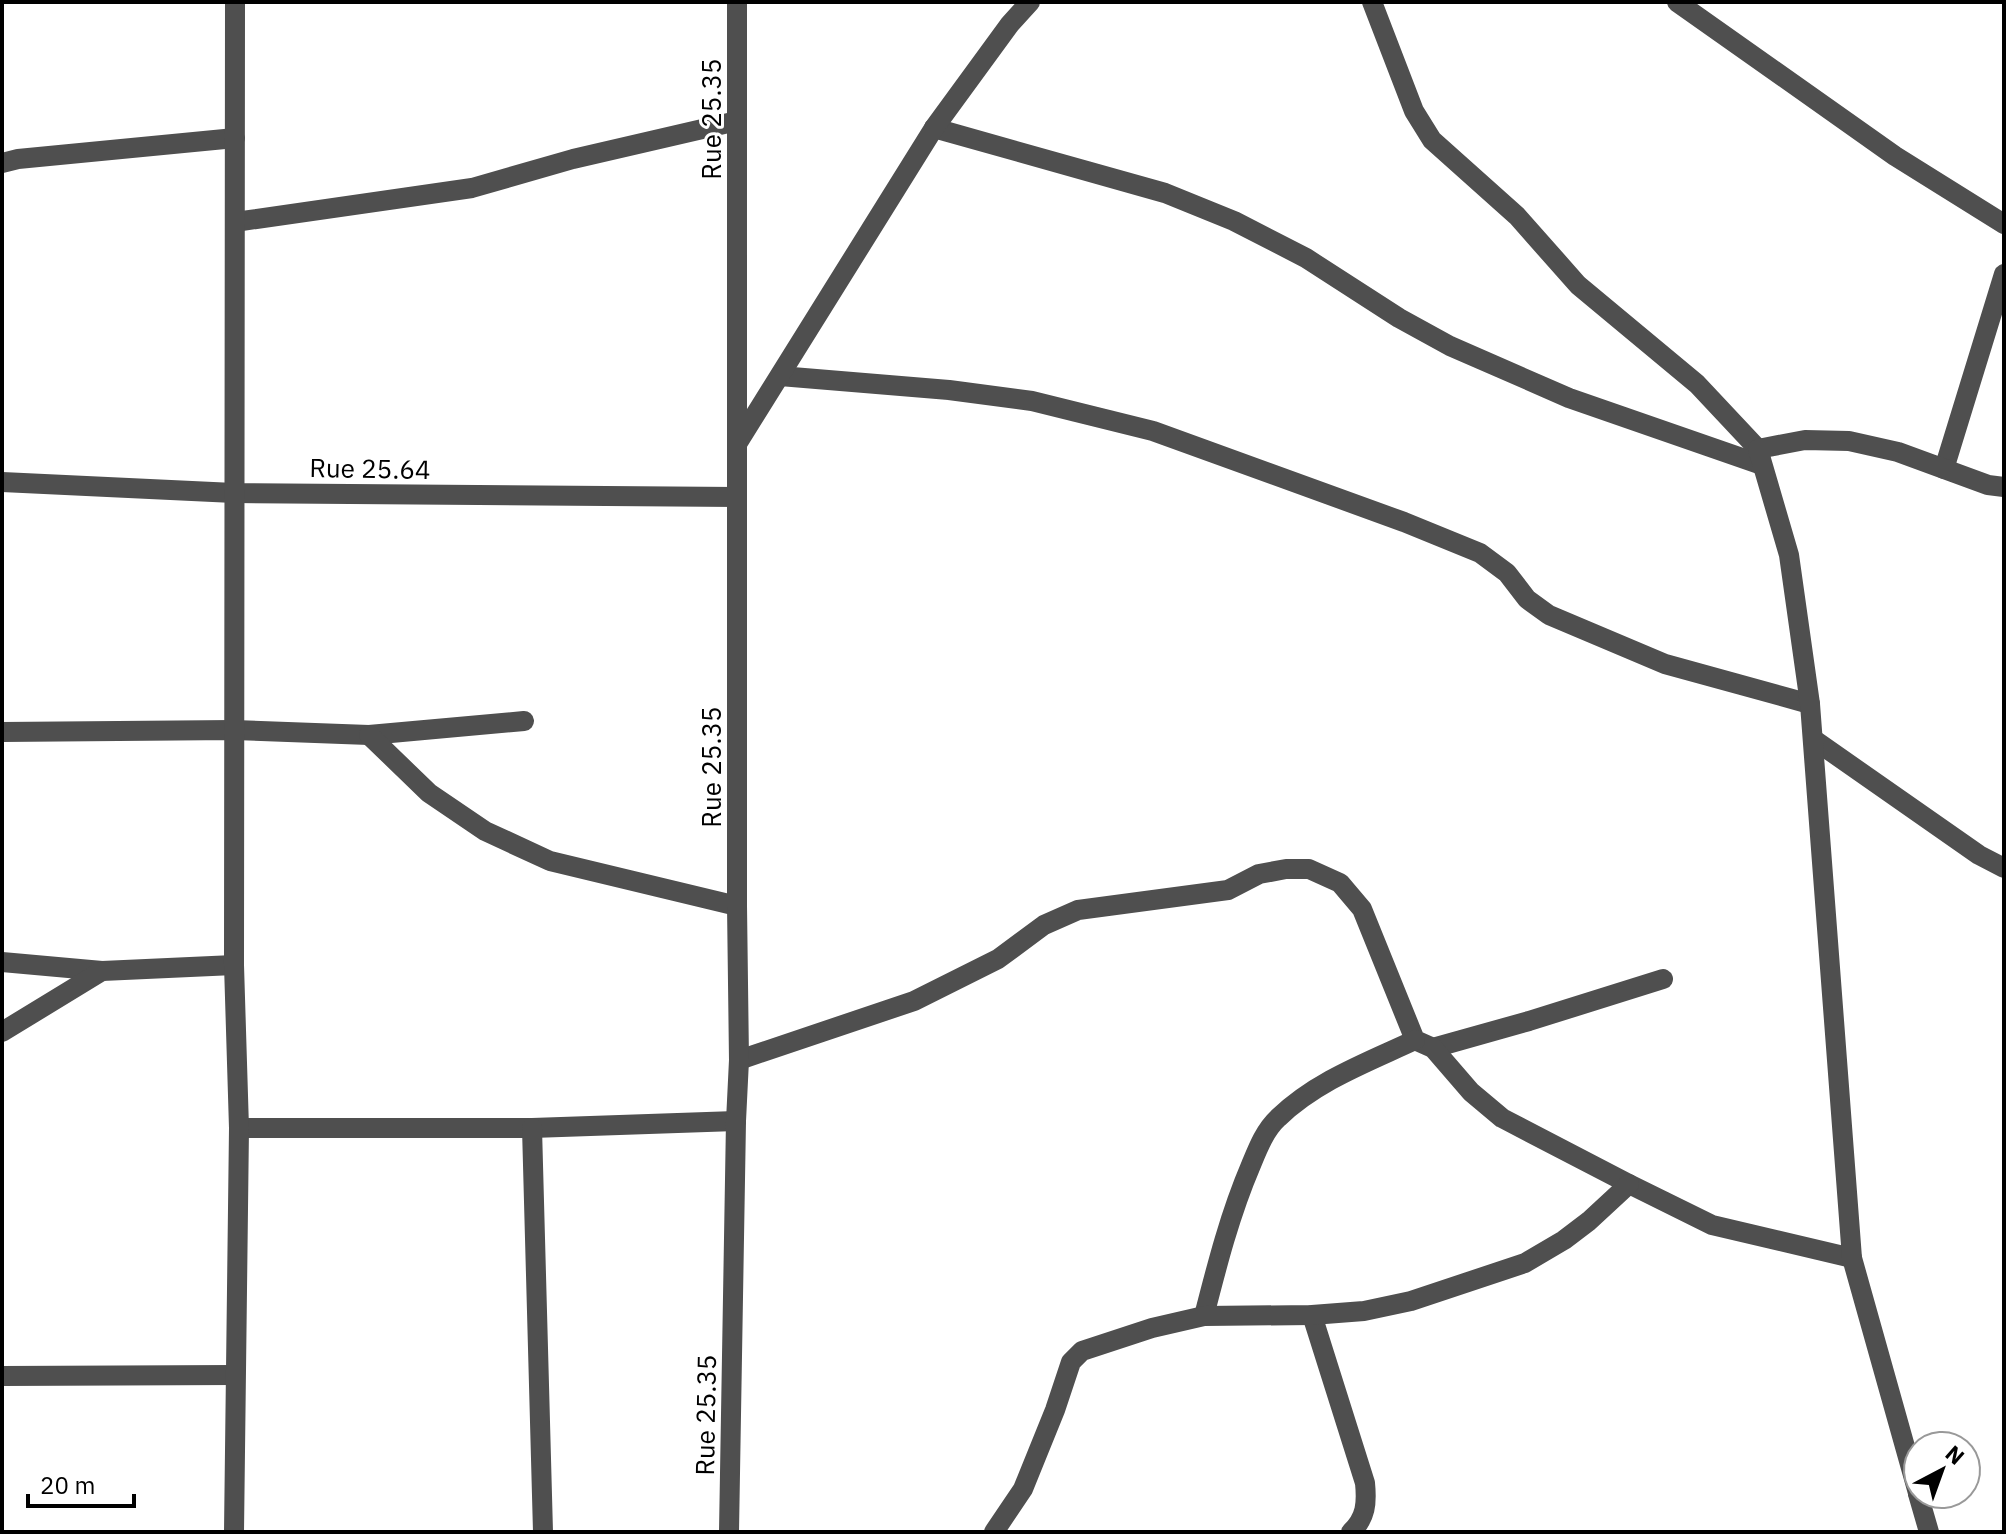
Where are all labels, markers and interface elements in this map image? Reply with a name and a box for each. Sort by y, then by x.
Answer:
street label: Rue 25.35 [694,58,728,180]
street label: Rue 25.64 [309,450,431,486]
street label: Rue 25.35 [694,706,728,828]
street label: Rue 25.35 [687,1354,723,1476]
north arrow [1902,1430,1982,1510]
text: N [1940,1438,1971,1471]
scale bar [28,1458,134,1508]
text: 20 m [40,1469,95,1501]

